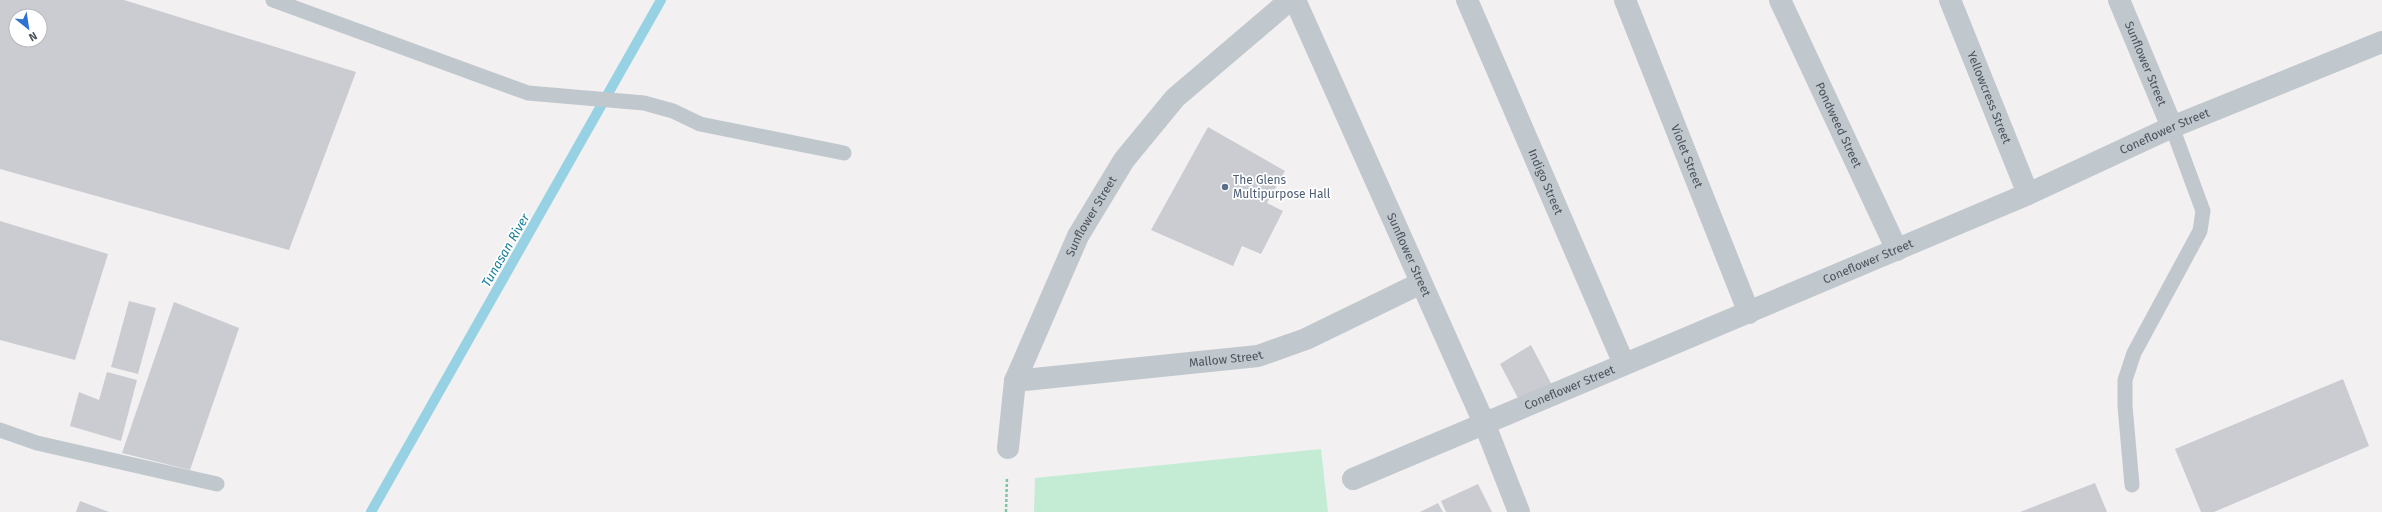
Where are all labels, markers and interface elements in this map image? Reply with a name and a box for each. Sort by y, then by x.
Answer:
north arrow [8,8,48,48]
street label: Sunflower Street [2122,19,2170,109]
text: N [26,29,39,44]
street label: Yellowcress Street [1964,49,2014,146]
street label: Pondweed Street [1813,80,1865,170]
street label: Coneflower Street [2117,105,2212,157]
street label: Violet Street [1668,122,1706,191]
street label: Indigo Street [1525,147,1566,217]
street label: Sunflower Street [1063,173,1120,259]
place label: The Glens Multipurpose Hall [1233,173,1331,201]
marker: The Glens Multipurpose Hall [1220,182,1230,192]
water label: Tunasan River [478,210,533,290]
street label: Sunflower Street [1384,211,1434,299]
street label: Coneflower Street [1821,236,1916,287]
street label: Mallow Street [1188,348,1265,370]
street label: Coneflower Street [1522,362,1617,413]

